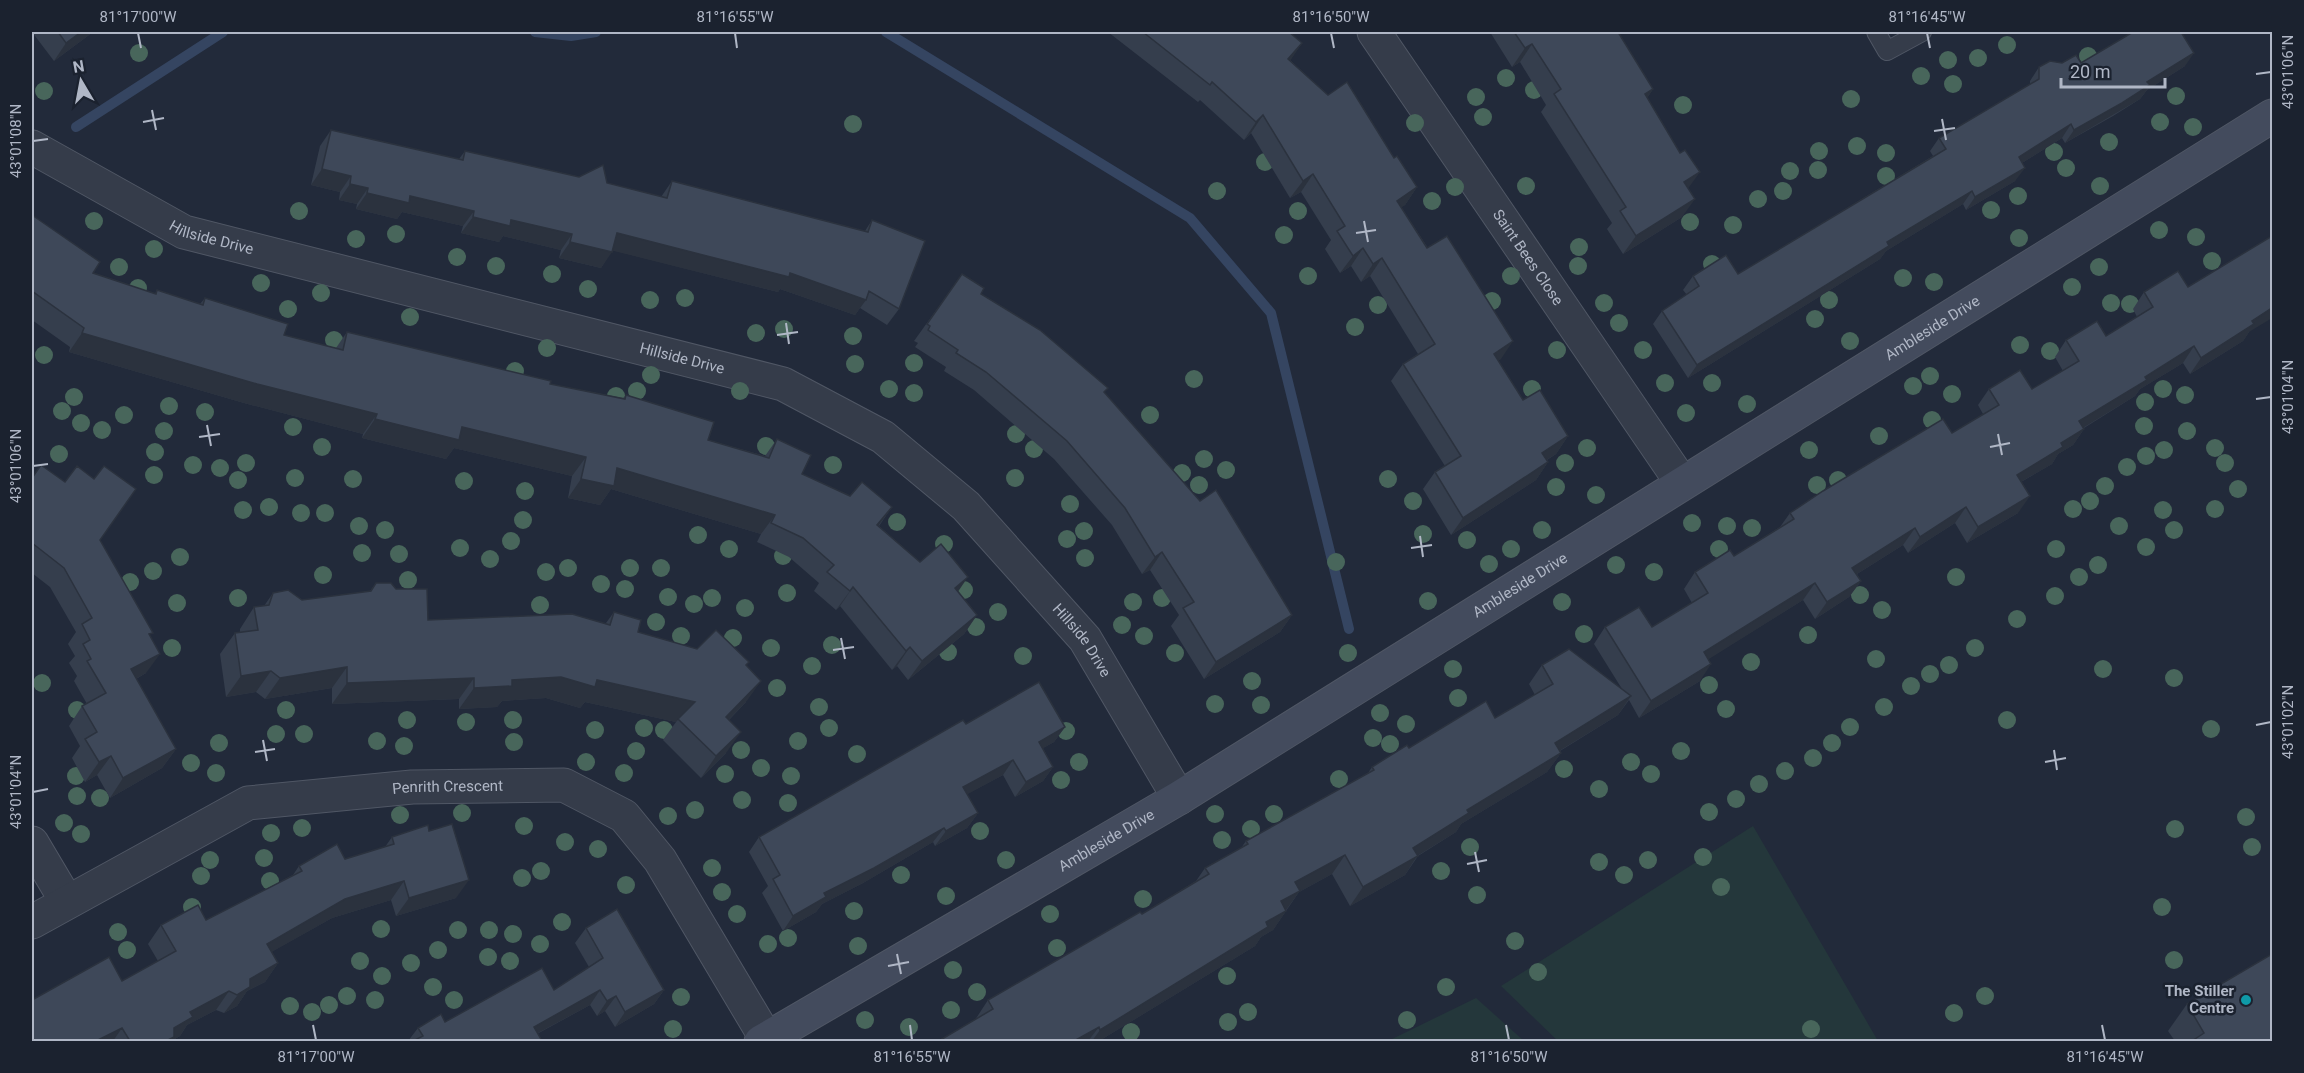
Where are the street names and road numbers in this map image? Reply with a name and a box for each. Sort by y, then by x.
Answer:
street label: Saint Bees Close [1489,206,1567,309]
street label: Hillside Drive [166,217,255,258]
street label: Ambleside Drive [1882,292,1983,364]
street label: Hillside Drive [638,339,726,378]
street label: Ambleside Drive [1469,549,1571,622]
street label: Hillside Drive [1049,600,1115,680]
street label: Penrith Crescent [391,777,503,798]
street label: Ambleside Drive [1055,805,1158,875]

